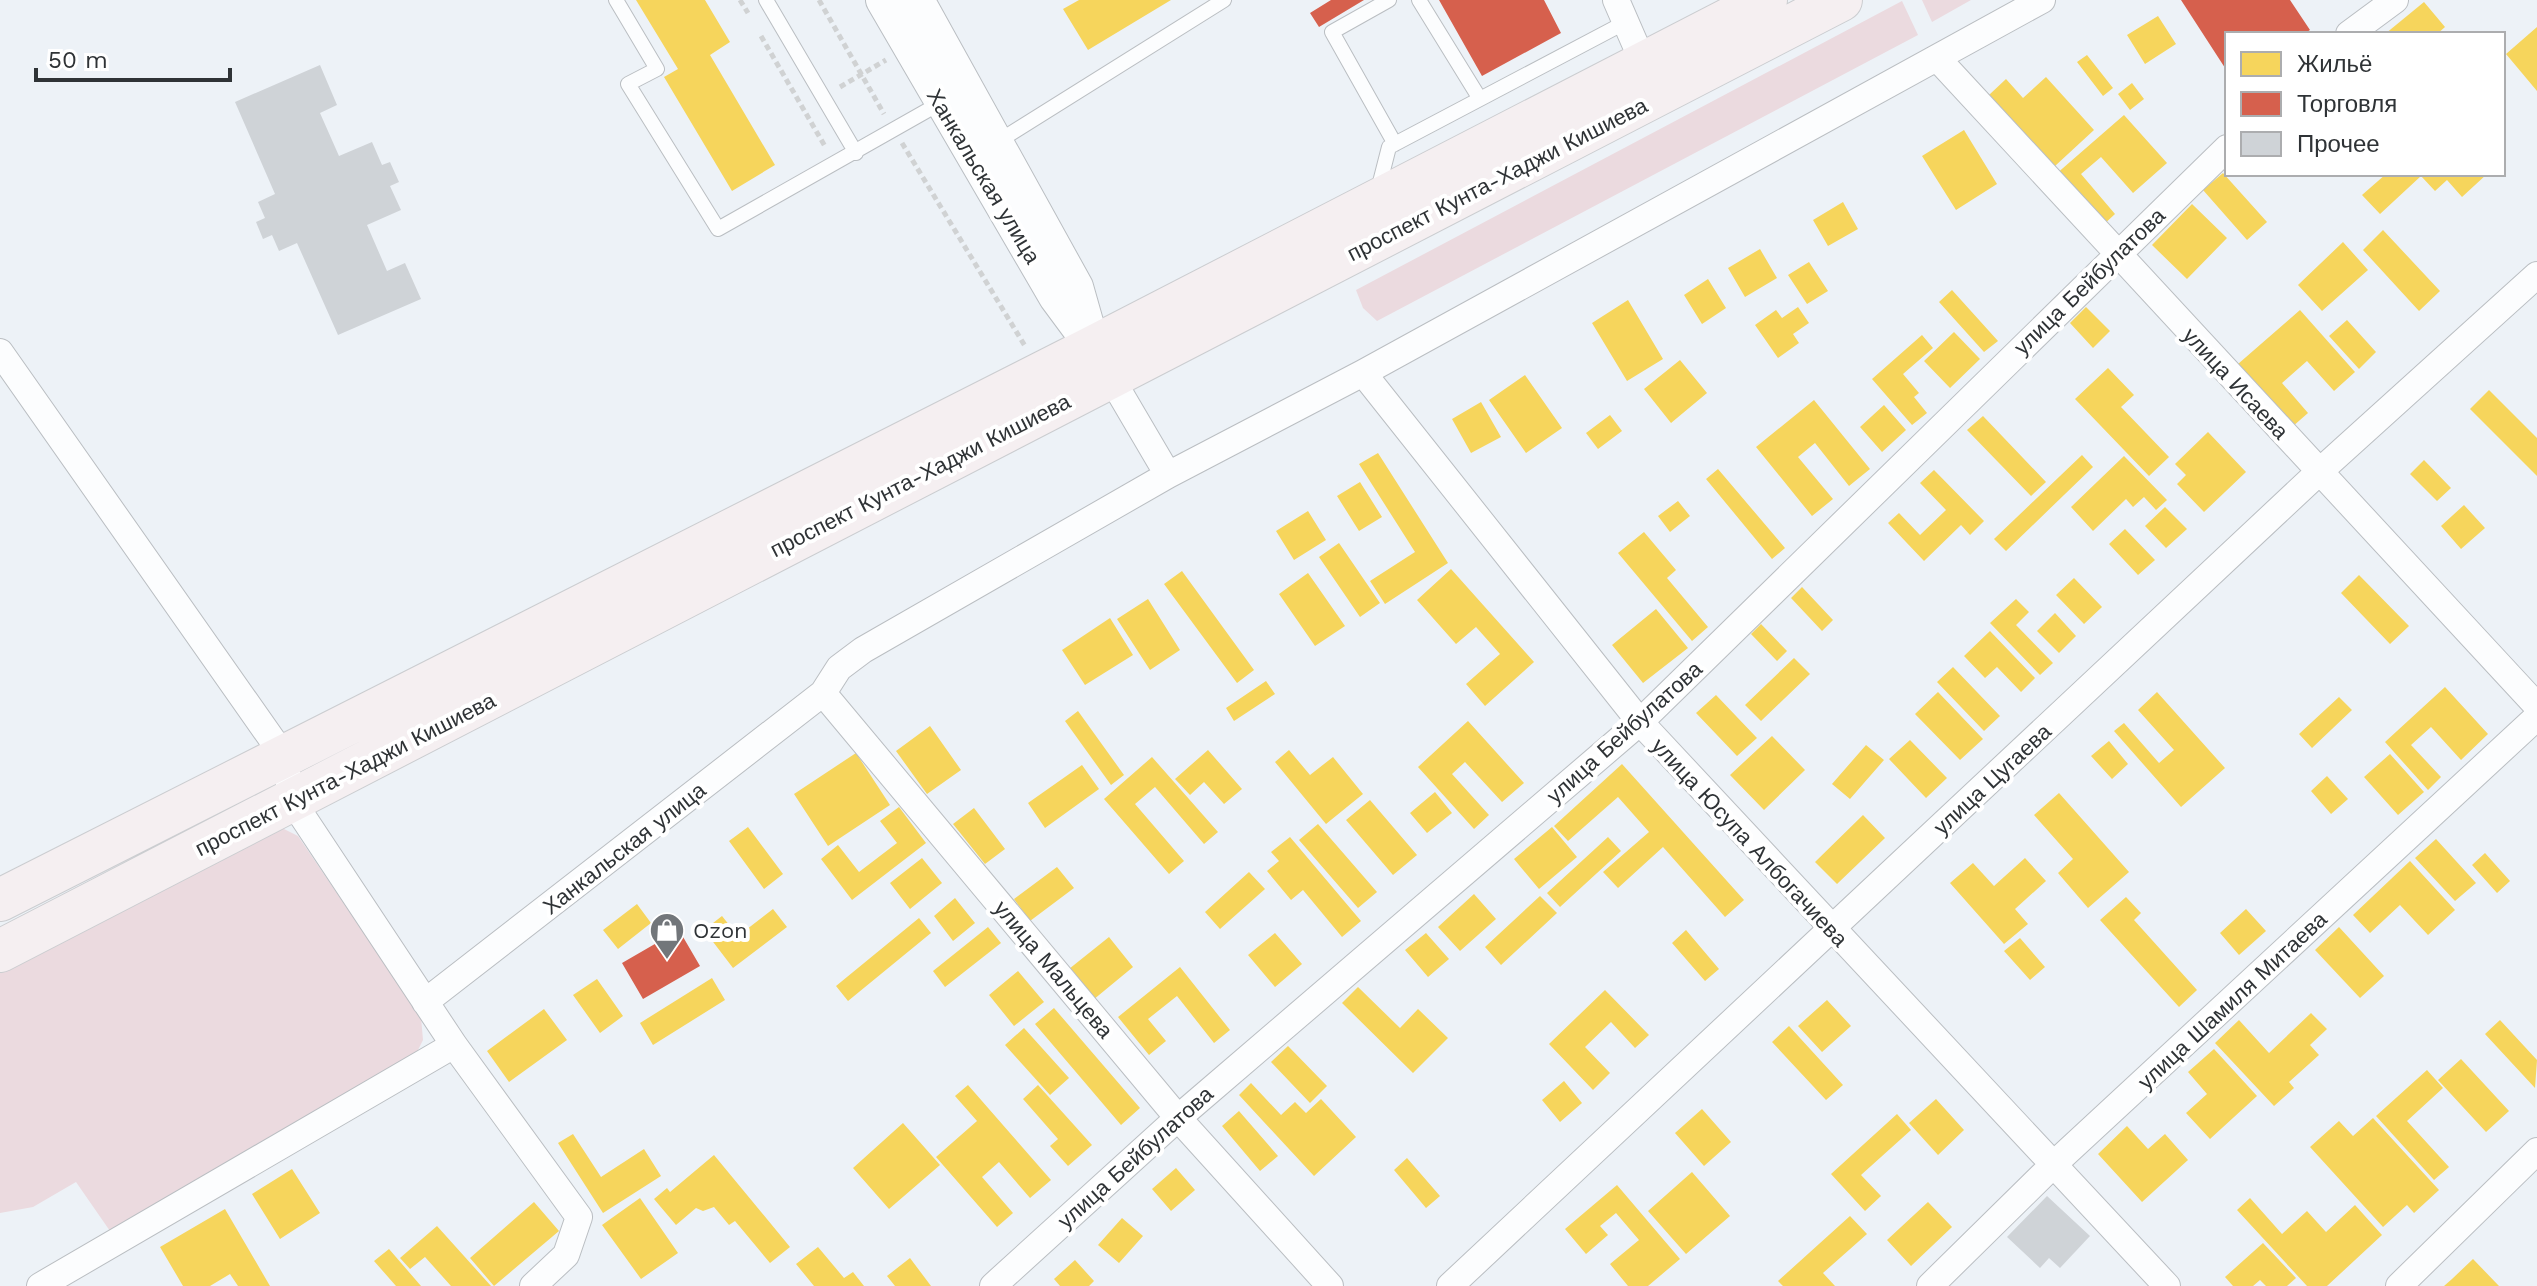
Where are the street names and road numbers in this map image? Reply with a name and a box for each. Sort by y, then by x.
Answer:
street label: Ханкальская улица [922,85,1046,269]
street label: проспект Кунта-Хаджи Кишиева [1343,92,1652,266]
street label: улица Бейбулатова [2009,202,2170,360]
street label: улица Исаева [2178,323,2294,445]
street label: проспект Кунта-Хаджи Кишиева [766,388,1075,562]
street label: улица Бейбулатова [1542,656,1708,809]
street label: проспект Кунта-Хаджи Кишиева [191,687,500,861]
street label: улица Цугаева [1929,718,2057,840]
street label: улица Юсупа Албогачиева [1647,733,1853,952]
street label: Ханкальская улица [538,777,711,919]
street label: улица Мальцева [989,896,1119,1044]
street label: улица Шамиля Митаева [2133,906,2332,1094]
street label: улица Бейбулатова [1053,1081,1219,1234]

